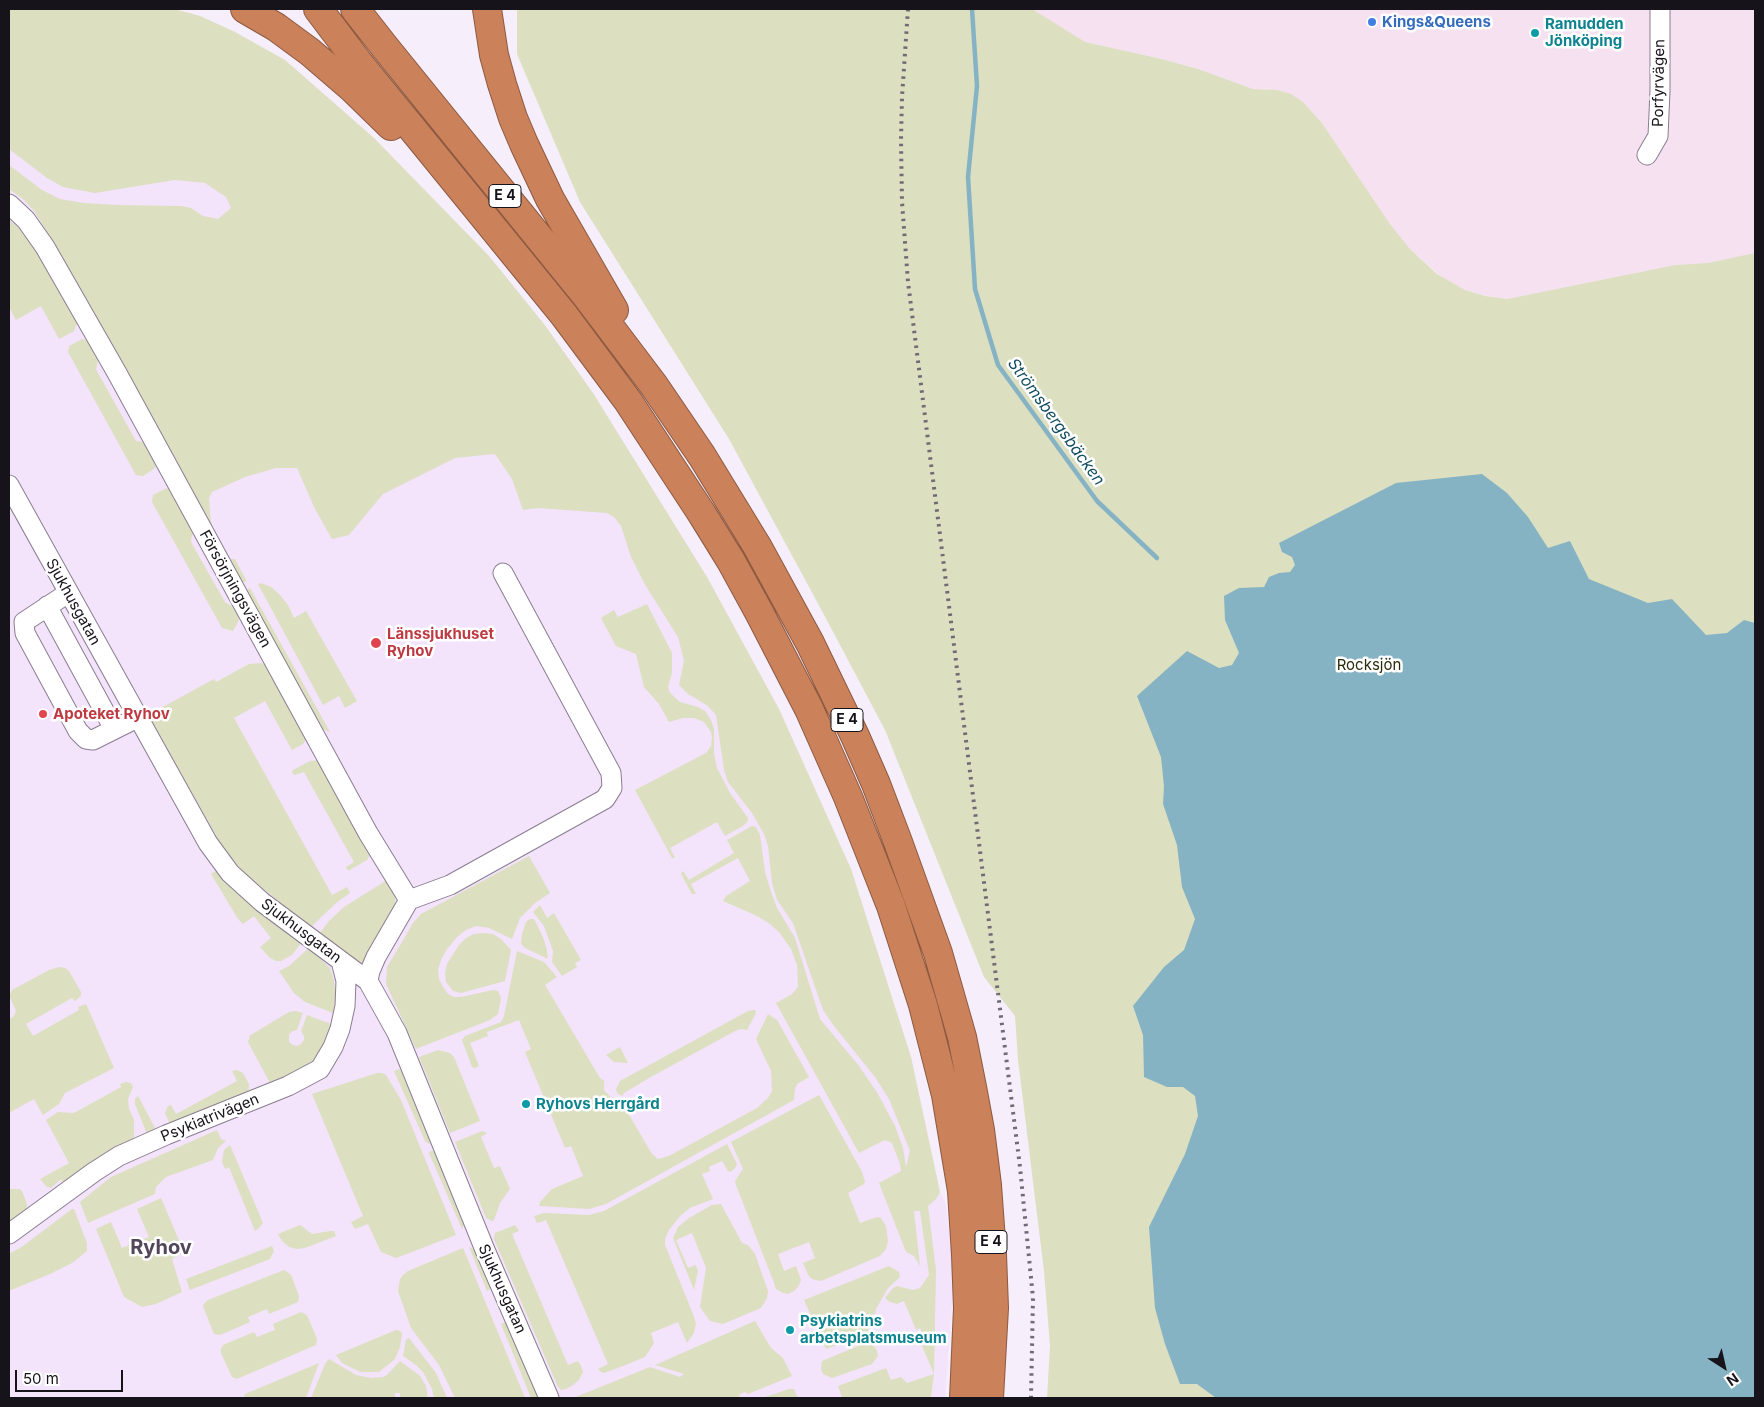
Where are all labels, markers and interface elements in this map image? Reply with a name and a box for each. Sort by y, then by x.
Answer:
place label: Kings&Queens [1382,13,1491,31]
place label: Ramudden Jönköping [1545,15,1624,50]
marker: Kings&Queens [1366,16,1378,28]
marker: Ramudden Jönköping [1529,27,1541,39]
street label: Porfyrvägen [1649,39,1669,127]
road number: E 4 [489,185,521,208]
water label: Strömsbergsbäcken [1003,355,1109,489]
street label: Försörjningsvägen [195,527,275,651]
street label: Sjukhusgatan [42,556,104,648]
place label: Länssjukhuset Ryhov [387,625,494,660]
marker: Länssjukhuset Ryhov [369,636,383,650]
park label: Rocksjön [1337,656,1401,674]
place label: Apoteket Ryhov [53,705,170,723]
marker: Apoteket Ryhov [37,708,49,720]
road number: E 4 [831,708,863,732]
street label: Sjukhusgatan [257,895,345,967]
street label: Psykiatrivägen [158,1090,262,1146]
place label: Ryhovs Herrgård [536,1095,660,1113]
marker: Ryhovs Herrgård [520,1098,532,1110]
road number: E 4 [975,1230,1007,1254]
district label: Ryhov [130,1236,192,1260]
street label: Sjukhusgatan [474,1242,530,1336]
place label: Psykiatrins arbetsplatsmuseum [800,1312,947,1347]
marker: Psykiatrins arbetsplatsmuseum [784,1324,796,1336]
north arrow [1699,1342,1749,1392]
scale bar [18,1360,125,1392]
text: 50 m [23,1369,59,1388]
text: N [1724,1370,1742,1390]

